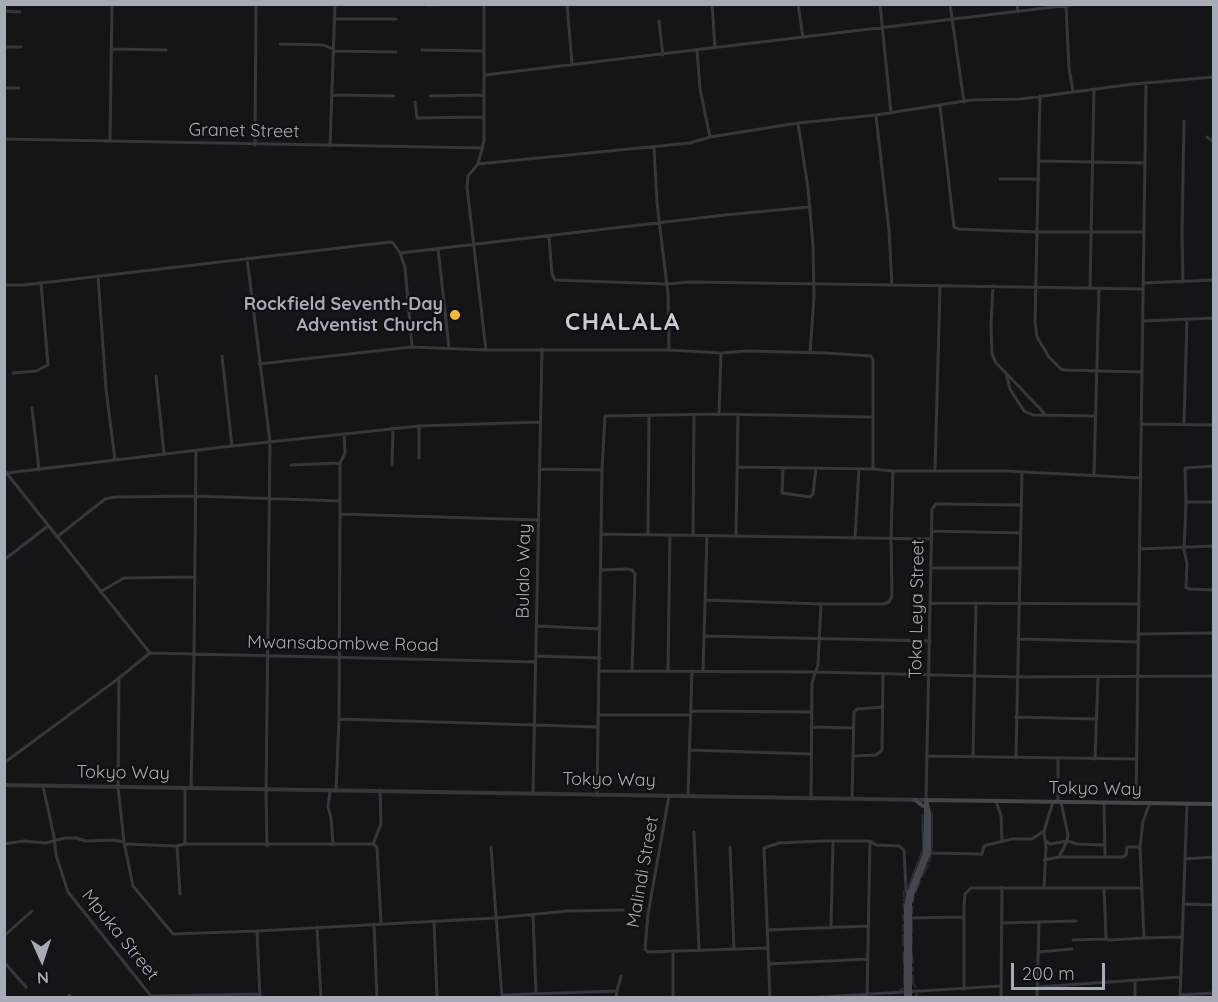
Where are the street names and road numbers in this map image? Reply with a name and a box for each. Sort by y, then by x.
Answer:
street label: Granet Street [188,119,300,143]
street label: Bulalo Way [512,523,536,619]
street label: Toka Leya Street [905,539,929,679]
street label: Mwansabombwe Road [247,632,439,656]
street label: Tokyo Way [76,761,170,785]
street label: Tokyo Way [562,768,656,792]
street label: Tokyo Way [1048,777,1142,801]
street label: Malindi Street [623,814,663,930]
street label: Mpuka Street [77,885,163,985]

